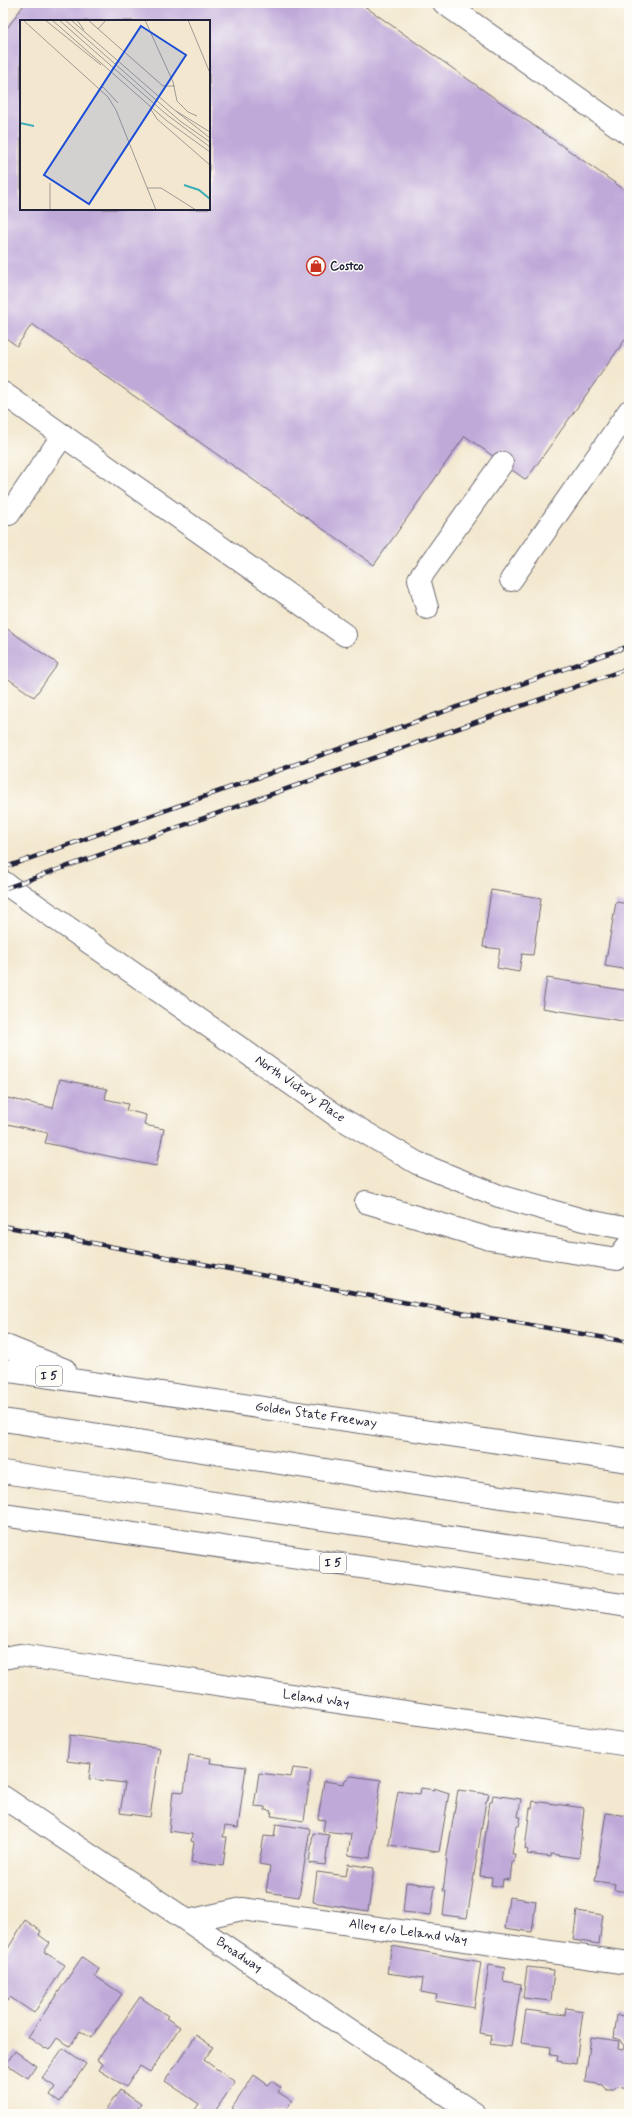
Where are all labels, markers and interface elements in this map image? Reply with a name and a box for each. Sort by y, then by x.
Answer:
inset map [20,20,210,210]
shop icon: Costco [305,255,327,277]
place label: Costco [330,258,364,275]
street label: North Victory Place [252,1052,348,1126]
road number: I 5 [36,1366,62,1386]
street label: Golden State Freeway [254,1398,378,1432]
road number: I 5 [320,1553,346,1573]
street label: Leland Way [282,1686,350,1712]
street label: Alley e/o Leland Way [348,1915,468,1949]
street label: Broadway [213,1933,265,1977]

